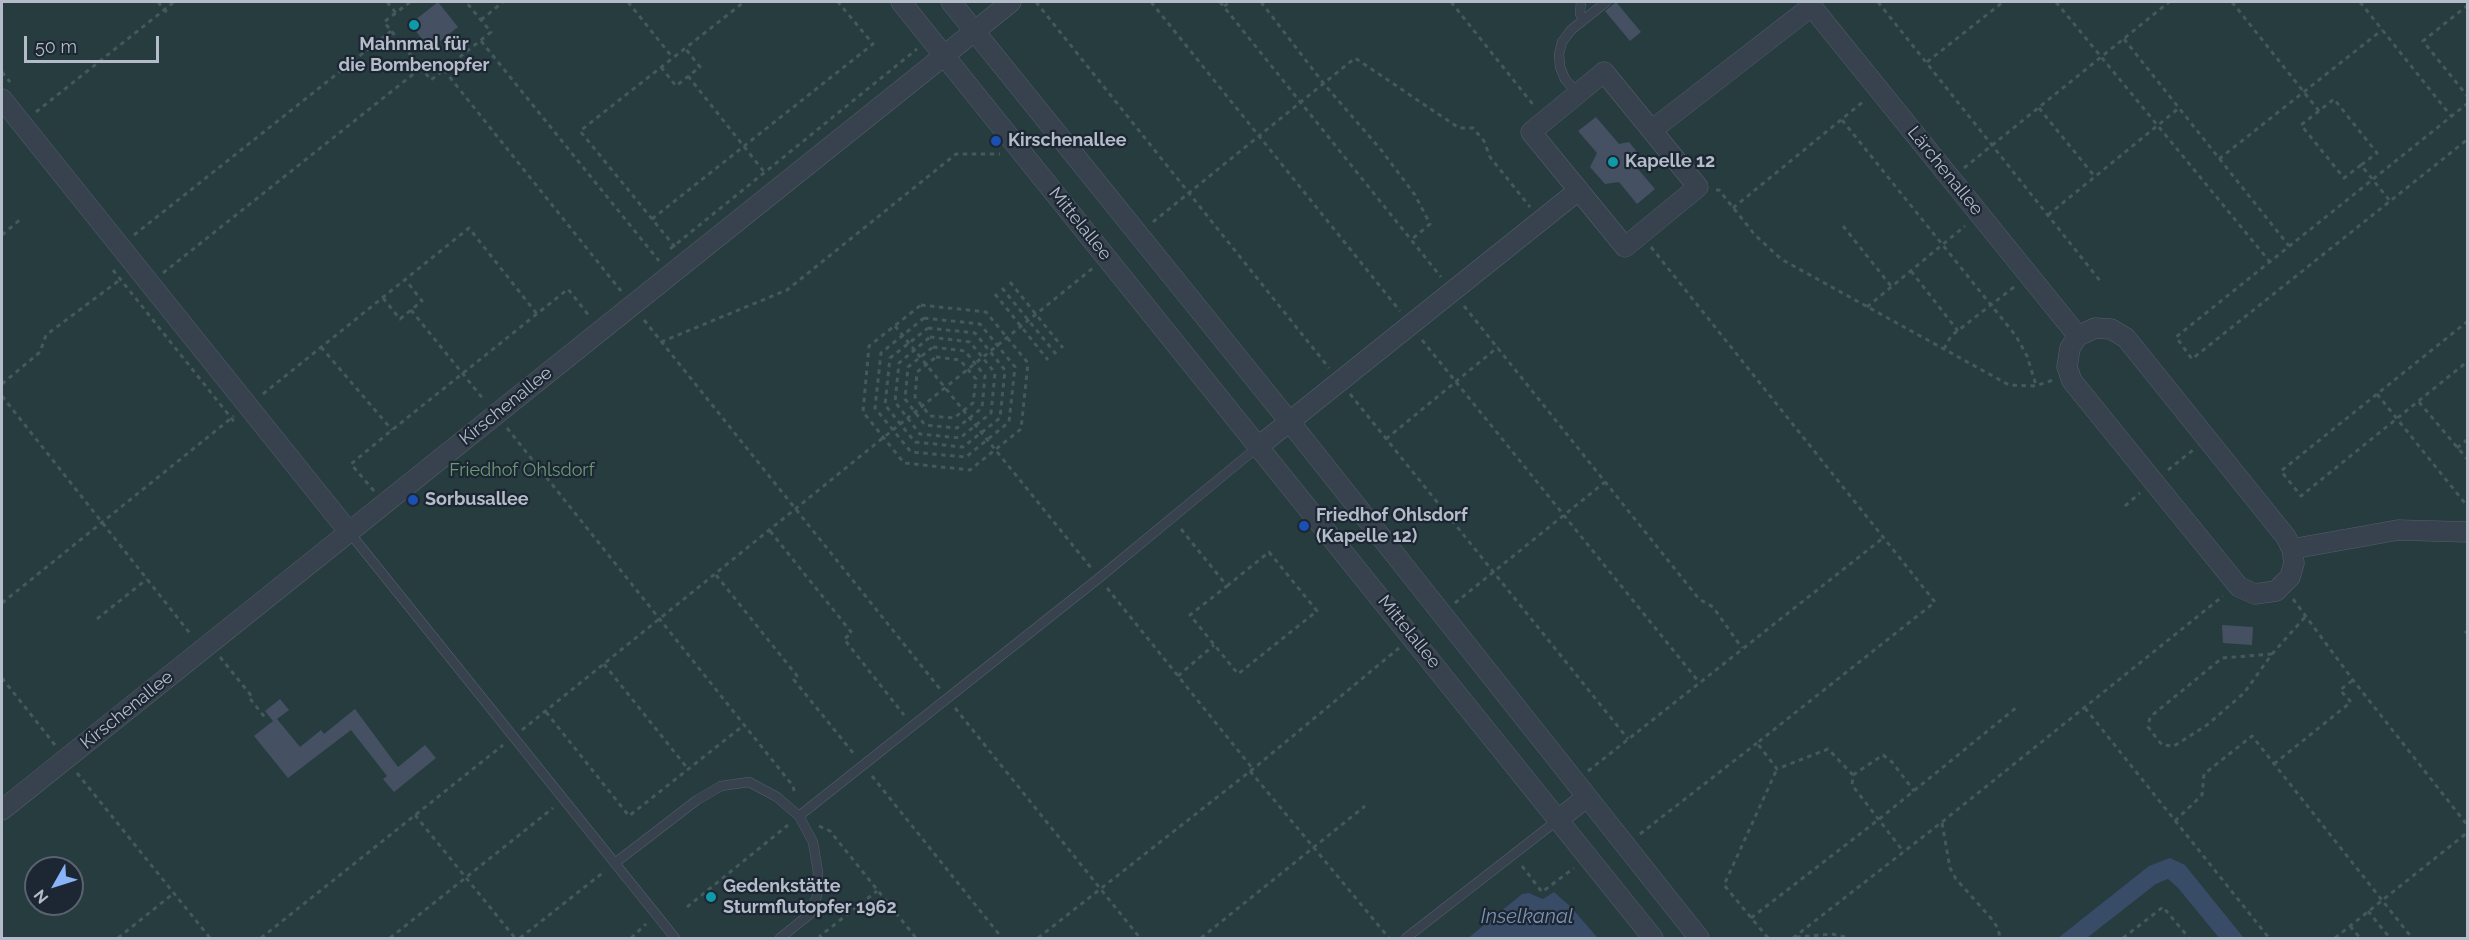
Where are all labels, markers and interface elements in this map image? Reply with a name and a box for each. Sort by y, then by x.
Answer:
marker: Mahnmal für die Bombenopfer [407,18,421,32]
scale bar [27,24,162,62]
place label: Mahnmal für die Bombenopfer [339,34,489,76]
text: 50 m [35,36,77,57]
street label: Lärchenallee [1902,122,1988,220]
place label: Kirschenallee [1008,130,1126,152]
marker: Kirschenallee [989,134,1003,148]
place label: Kapelle 12 [1625,151,1715,173]
marker: Kapelle 12 [1606,155,1620,169]
street label: Mittelallee [1044,183,1116,265]
street label: Kirschenallee [455,362,557,450]
park label: Friedhof Ohlsdorf [449,460,595,482]
place label: Sorbusallee [425,489,529,511]
marker: Sorbusallee [406,493,420,507]
place label: Friedhof Ohlsdorf (Kapelle 12) [1316,505,1468,548]
marker: Friedhof Ohlsdorf (Kapelle 12) [1297,519,1311,533]
street label: Mittelallee [1373,591,1445,673]
street label: Kirschenallee [76,666,178,754]
north arrow [24,856,84,916]
place label: Gedenkstätte Sturmflutopfer 1962 [723,876,897,918]
text: N [30,886,52,907]
marker: Gedenkstätte Sturmflutopfer 1962 [704,890,718,904]
water label: Inselkanal [1481,905,1573,929]

